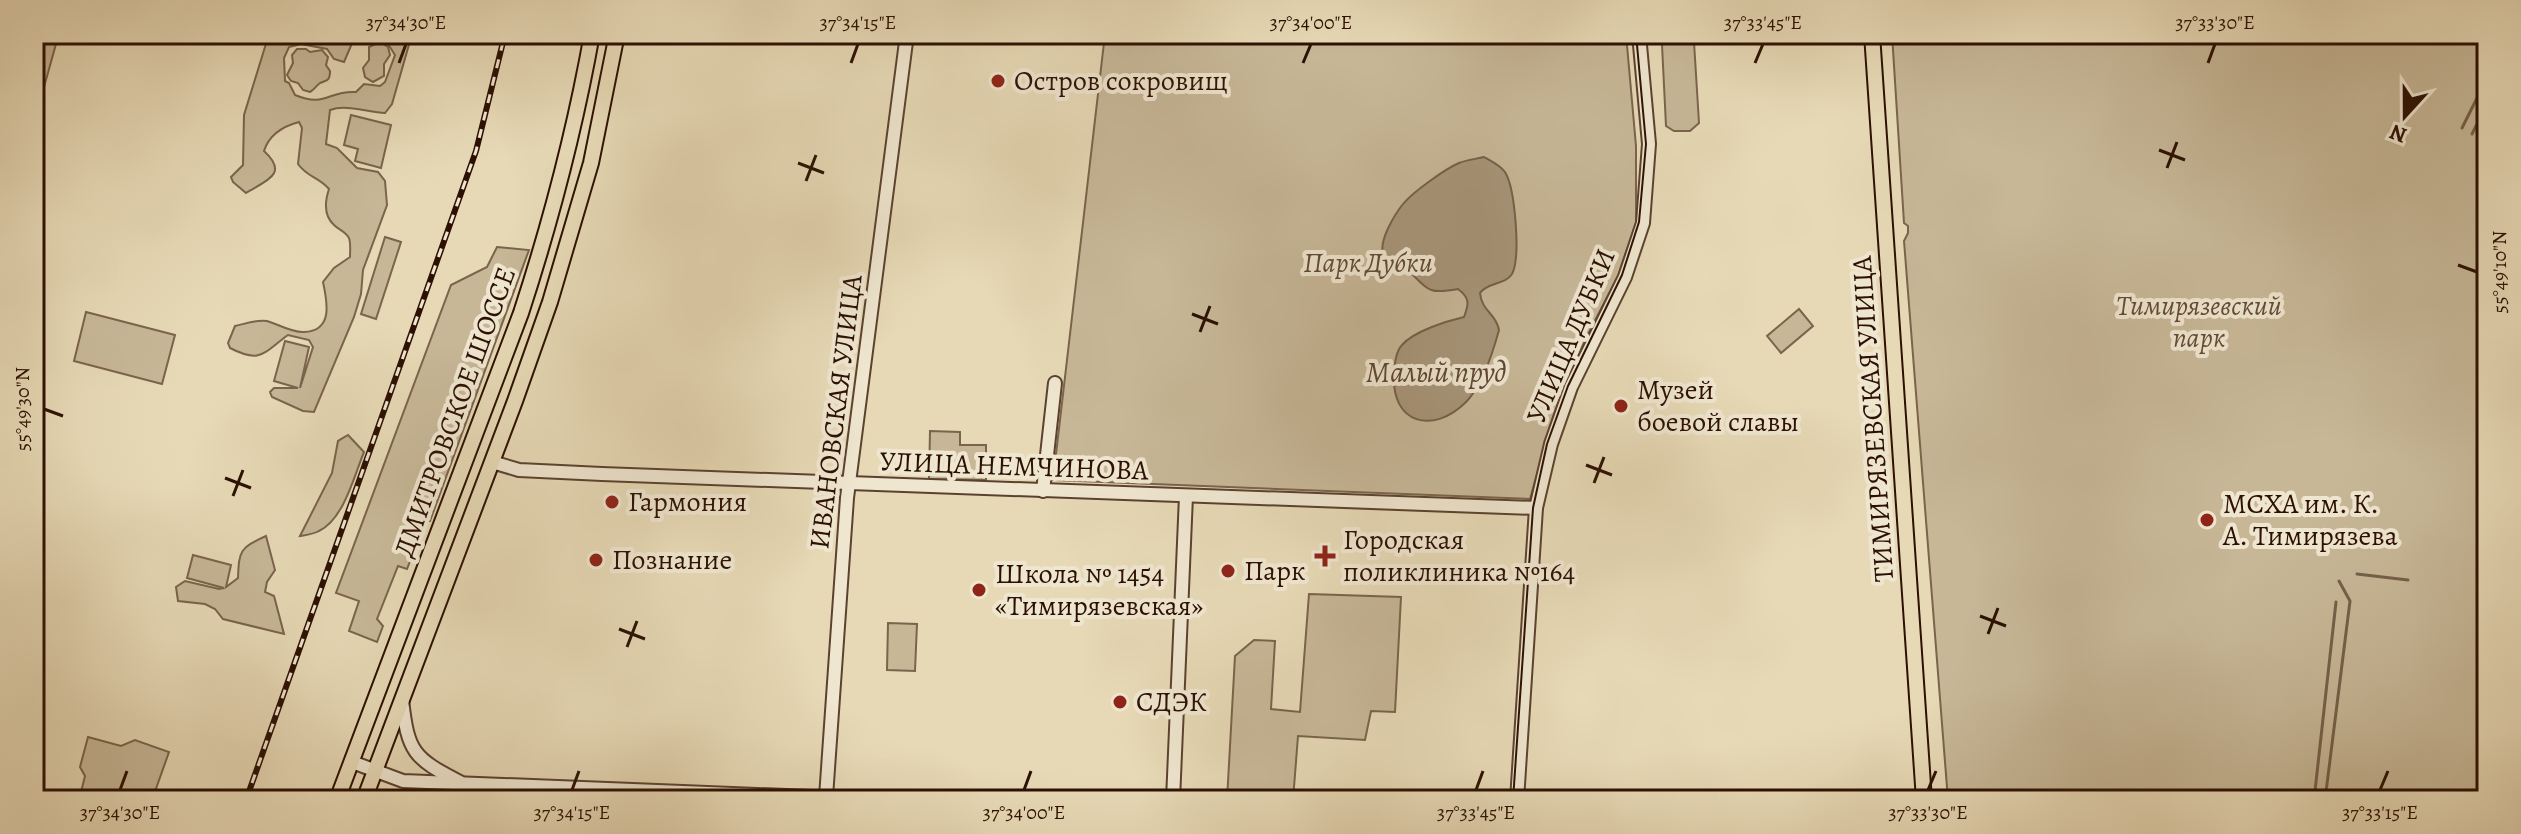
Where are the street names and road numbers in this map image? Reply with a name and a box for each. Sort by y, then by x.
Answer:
street label: УЛИЦА ДУБКИ [1517,243,1625,429]
street label: ТИМИРЯЗЕВСКАЯ УЛИЦА [1843,254,1903,583]
street label: ДМИТРОВСКОЕ ШОССЕ [385,262,525,562]
street label: ИВАНОВСКАЯ УЛИЦА [800,272,872,551]
street label: УЛИЦА НЕМЧИНОВА [879,442,1150,490]

